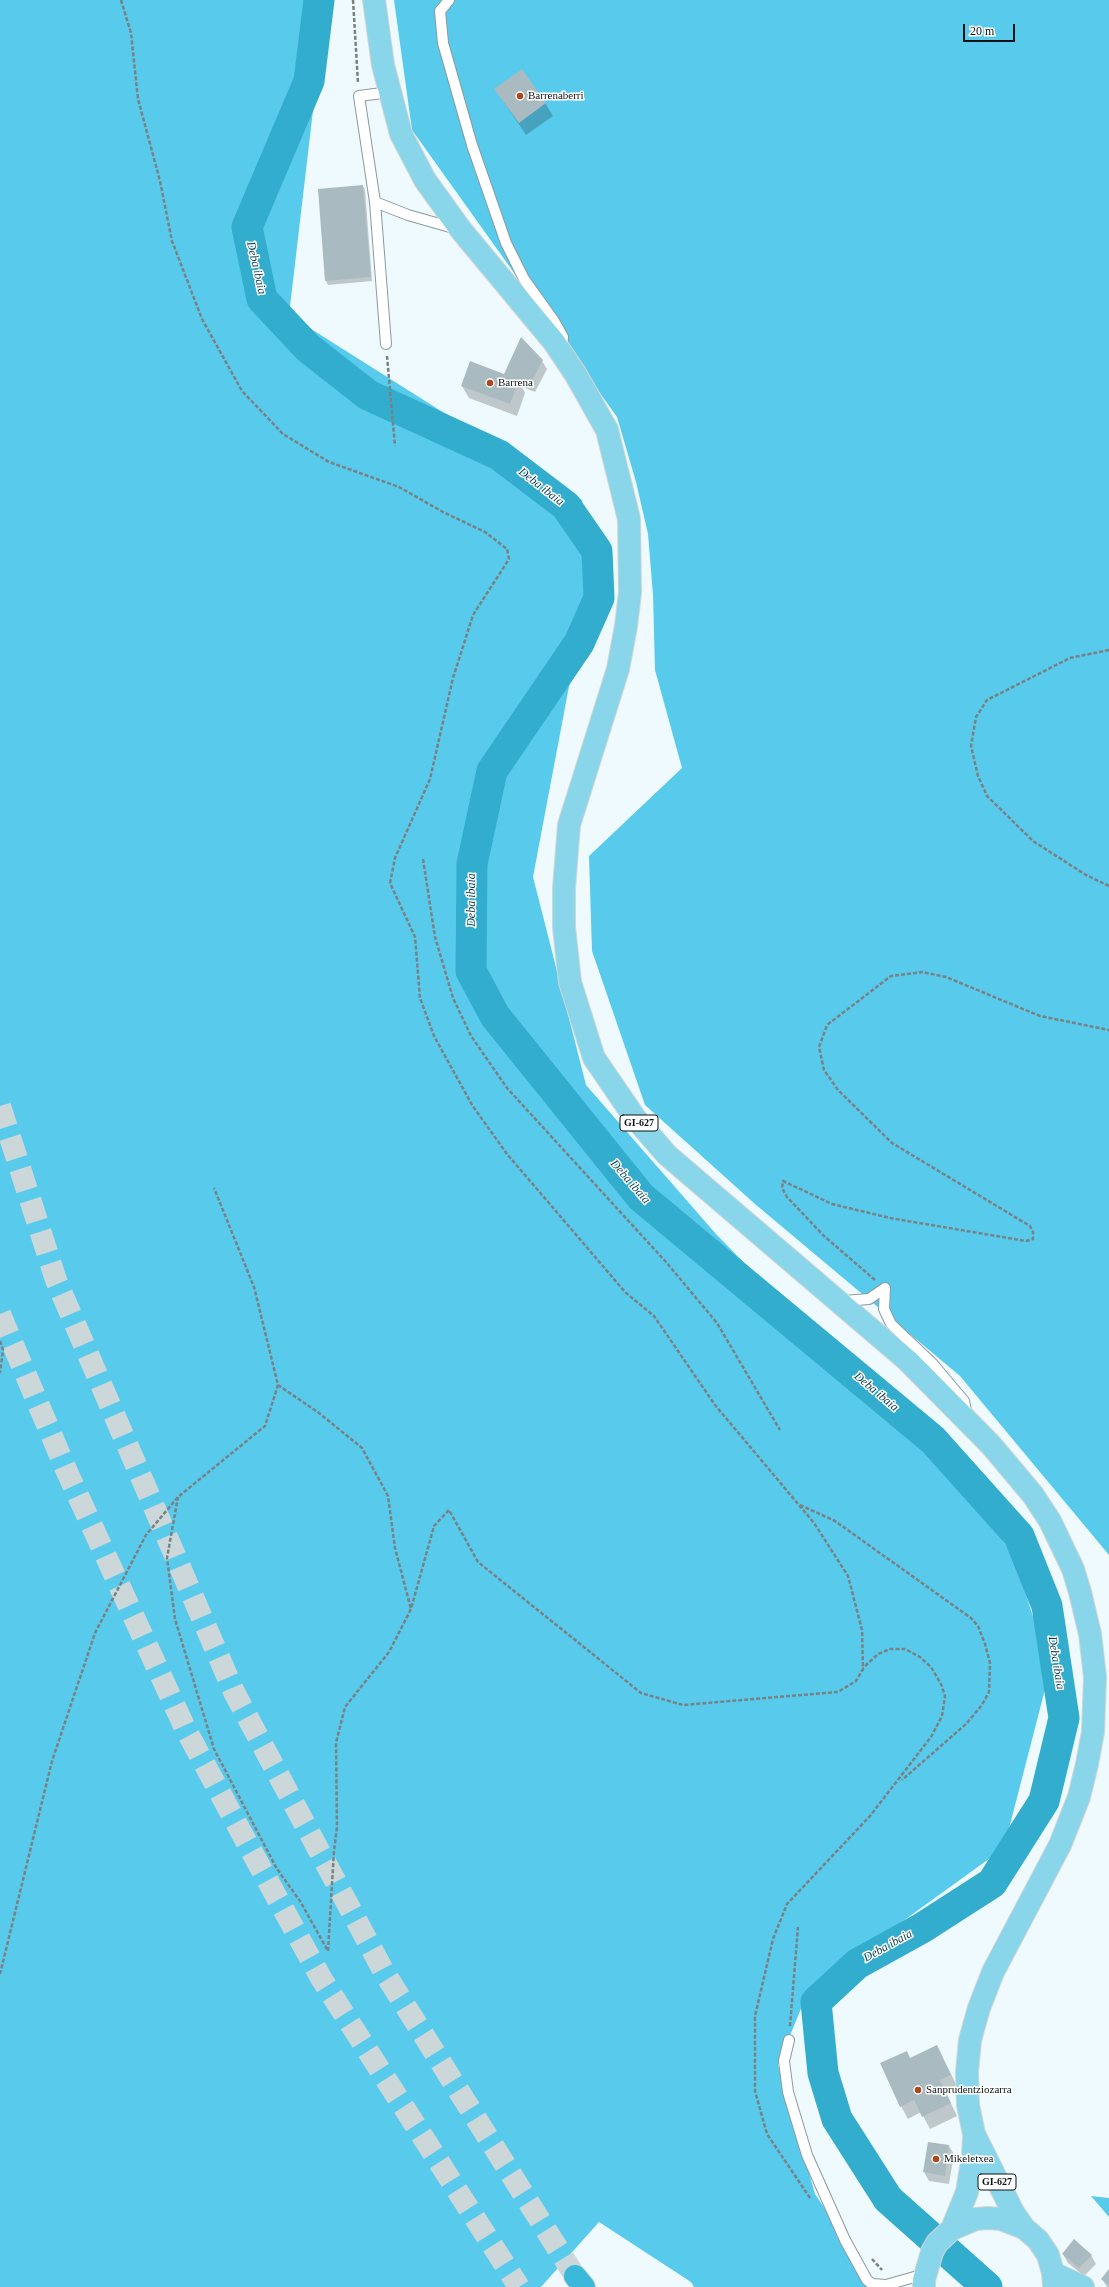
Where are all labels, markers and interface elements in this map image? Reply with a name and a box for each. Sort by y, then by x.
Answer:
scale bar [965,16,1017,42]
text: 20 m [970,24,994,38]
place label: Barrenaberri [528,89,584,103]
marker: Barrenaberri [515,91,525,101]
water label: Deba ibaia [243,240,269,296]
place label: Barrena [498,376,533,390]
marker: Barrena [485,378,495,388]
water label: Deba ibaia [515,465,567,509]
water label: Deba ibaia [465,873,479,927]
road number: GI-627 [620,1115,658,1131]
water label: Deba ibaia [607,1157,653,1207]
water label: Deba ibaia [851,1369,901,1415]
water label: Deba ibaia [1045,1635,1067,1691]
water label: Deba ibaia [861,1927,915,1965]
place label: Sanprudentziozarra [926,2083,1012,2097]
marker: Sanprudentziozarra [913,2085,923,2095]
place label: Mikeletxea [944,2152,993,2166]
marker: Mikeletxea [931,2154,941,2164]
road number: GI-627 [978,2174,1016,2190]

